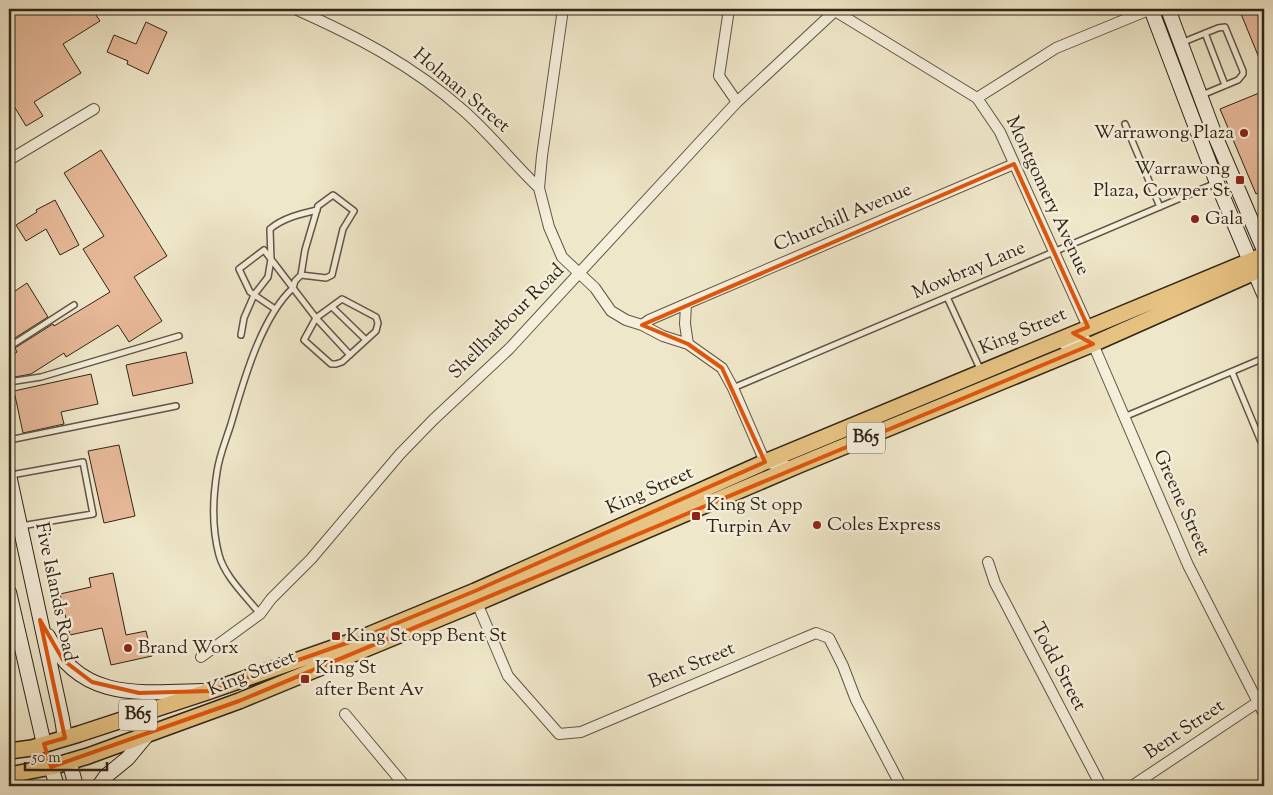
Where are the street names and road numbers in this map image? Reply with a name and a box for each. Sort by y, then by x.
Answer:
street label: Holman Street [407,42,516,140]
street label: Montgomery Avenue [998,112,1096,280]
street label: Churchill Avenue [770,177,916,259]
street label: Mowbray Lane [908,235,1030,307]
street label: Shellharbour Road [443,258,571,386]
street label: King Street [975,301,1071,363]
road number: B65 [847,422,885,453]
street label: Greene Street [1146,446,1217,561]
street label: King Street [602,460,698,522]
street label: Five Islands Road [27,520,83,664]
street label: Todd Street [1023,618,1093,716]
street label: Bent Street [645,636,740,696]
street label: King Street [204,644,300,704]
street label: Bent Street [1140,693,1231,767]
road number: B65 [119,700,157,730]

